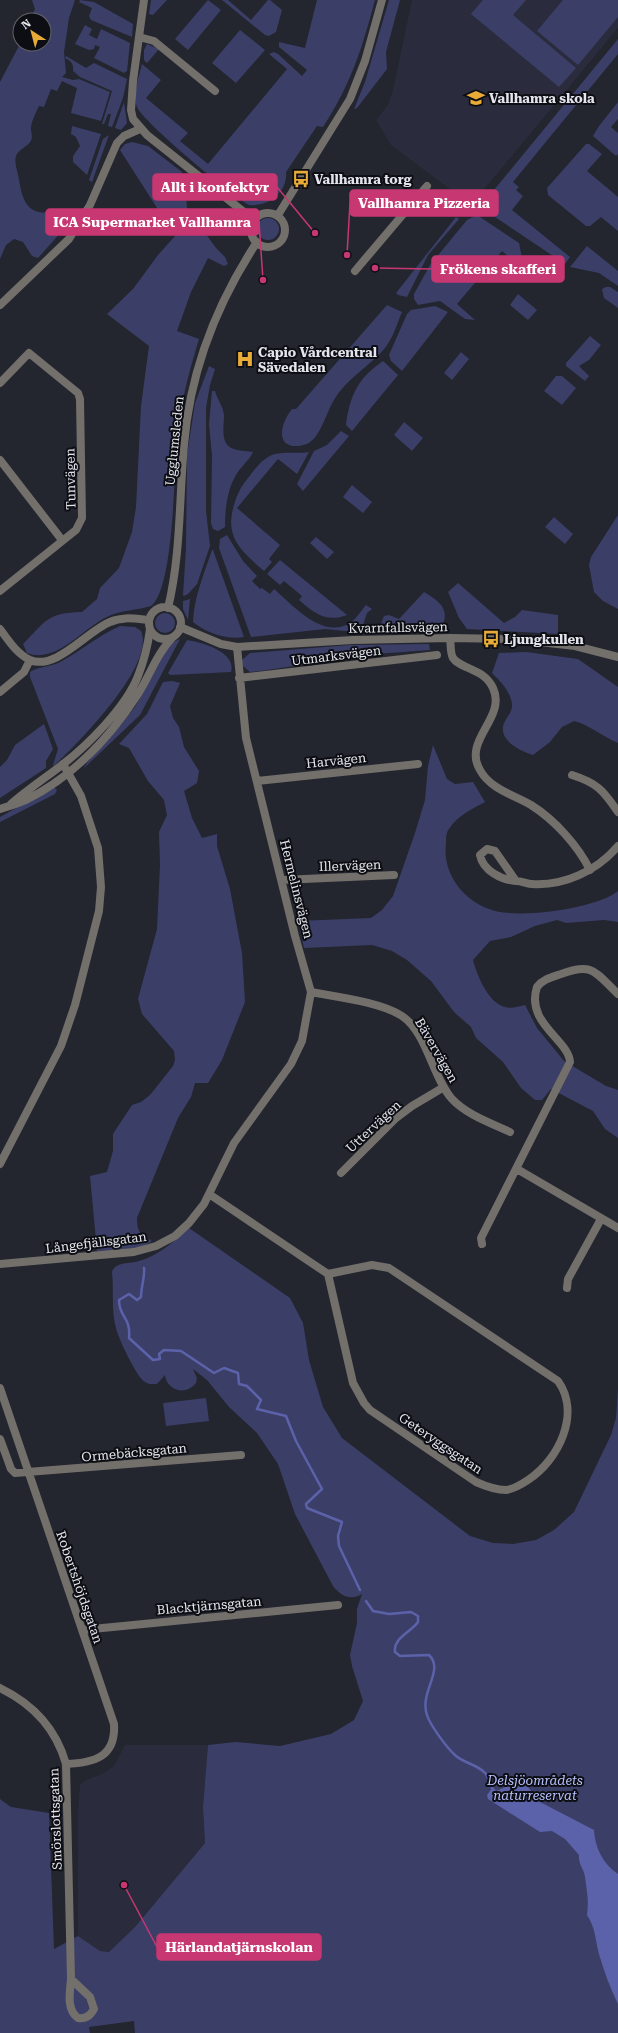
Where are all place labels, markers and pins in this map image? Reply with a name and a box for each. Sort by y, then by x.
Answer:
school or university icon: Vallhamra skola [466,88,486,108]
place label: Vallhamra skola [489,91,595,106]
bus stop icon: Vallhamra torg [291,169,311,189]
place label: Vallhamra torg [314,172,412,187]
callout: Allt i konfektyr [153,174,277,200]
callout: Vallhamra Pizzeria [350,190,498,216]
callout: ICA Supermarket Vallhamra [46,209,259,235]
callout: Frökens skafferi [432,256,564,282]
place label: Capio Vårdcentral Sävedalen [258,345,378,375]
hospital icon: Capio Vårdcentral Sävedalen [235,349,255,369]
bus stop icon: Ljungkullen [481,629,501,649]
place label: Ljungkullen [504,632,584,647]
callout: Härlandatjärnskolan [157,1934,321,1960]

